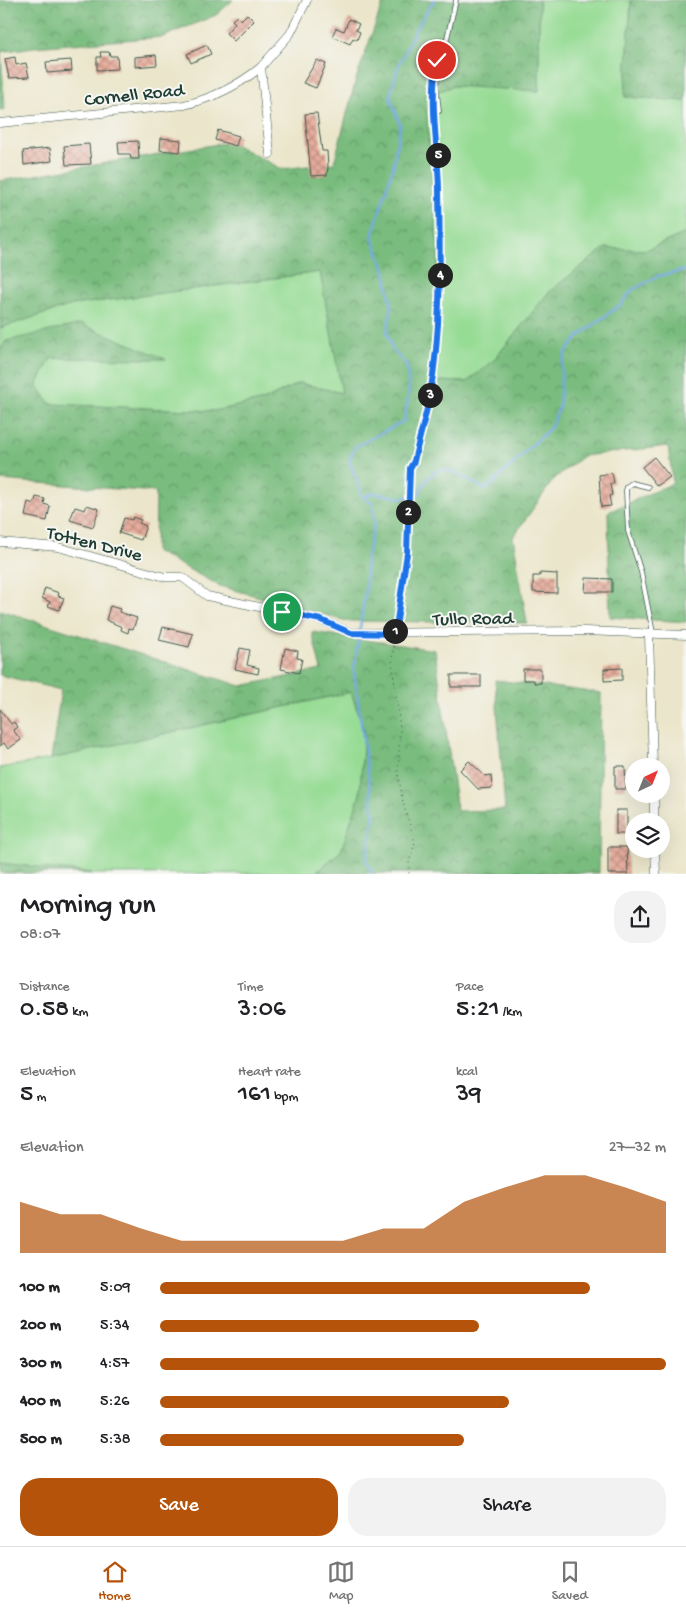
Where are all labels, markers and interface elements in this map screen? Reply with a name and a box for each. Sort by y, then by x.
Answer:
pin [416,39,458,81]
icon: check [423,46,451,74]
street label: Cornell Road [83,80,187,113]
pin: 5 [426,142,450,168]
text: 5 [435,147,442,164]
pin: 4 [428,262,452,288]
text: 4 [437,267,444,284]
pin: 3 [418,382,442,408]
text: 3 [427,387,434,404]
pin: 2 [396,500,420,524]
text: 2 [405,504,412,521]
street label: Totten Drive [43,522,144,568]
pin [261,591,303,633]
icon: arrive [268,598,296,626]
street label: Tullo Road [432,608,515,633]
pin: 1 [382,618,408,644]
text: 1 [393,623,398,640]
north arrow [625,758,670,802]
map controls [625,758,670,858]
button: layers [625,813,670,858]
text: Morning run [20,890,155,923]
button: share [614,891,666,943]
text: 08:07 [20,926,60,945]
text: Distance [20,979,69,996]
text: Time [238,979,264,996]
text: Pace [456,979,483,996]
text: 0.58 [20,996,69,1025]
text: 3:06 [238,996,286,1025]
text: 5:21 [456,996,499,1025]
text: km [69,1004,88,1021]
text: /km [499,1004,522,1021]
text: Elevation [20,1064,76,1081]
text: Heart rate [238,1064,301,1081]
text: kcal [456,1064,478,1081]
text: 5 [20,1081,33,1110]
text: 161 [238,1081,271,1110]
text: 39 [456,1081,482,1110]
text: m [33,1089,46,1106]
text: bpm [271,1089,298,1106]
text: Elevation [20,1139,84,1158]
text: 27–32 m [609,1139,666,1158]
text: 100 m [20,1279,60,1298]
text: 5:09 [100,1279,131,1298]
text: 200 m [20,1317,61,1336]
text: 5:34 [100,1317,129,1336]
text: 300 m [20,1355,62,1374]
text: 4:57 [100,1355,129,1374]
text: 400 m [20,1393,61,1412]
text: 5:26 [100,1393,129,1412]
text: 500 m [20,1431,62,1450]
text: 5:38 [100,1431,131,1450]
button: Save [20,1478,338,1536]
button: Share [348,1478,666,1536]
tab: Home [98,1558,131,1605]
tab: Map [327,1558,355,1605]
tab: Saved [552,1558,588,1605]

